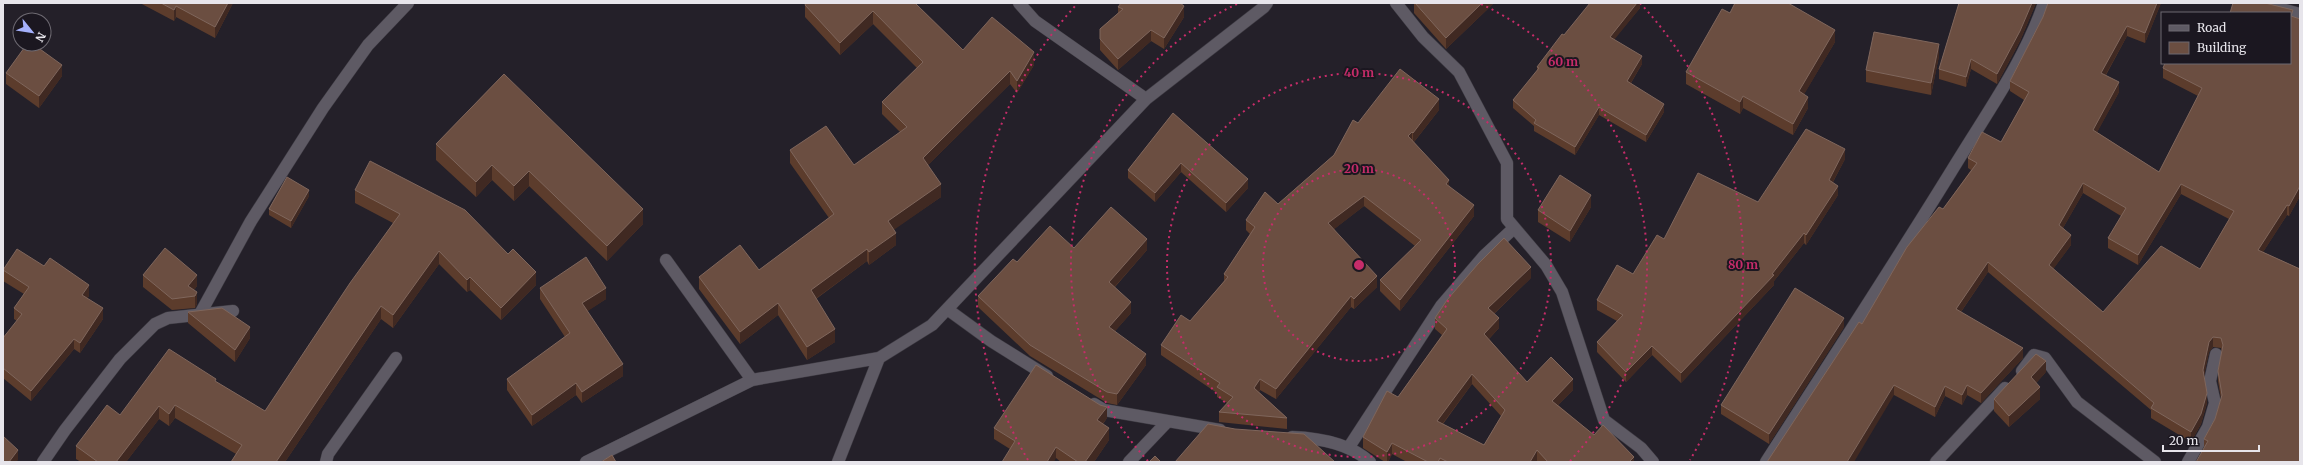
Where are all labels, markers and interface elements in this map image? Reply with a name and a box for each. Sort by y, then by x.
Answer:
north arrow [12,12,52,52]
legend [2161,12,2291,64]
text: Road [2197,20,2226,35]
text: N [32,30,49,45]
text: Building [2197,40,2247,55]
text: 60 m [1548,54,1578,69]
text: 40 m [1344,65,1374,80]
text: 20 m [1344,161,1374,176]
text: 80 m [1728,257,1758,272]
centre of rings [1352,258,1366,272]
scale bar [2163,427,2259,453]
text: 20 m [2169,433,2198,448]

